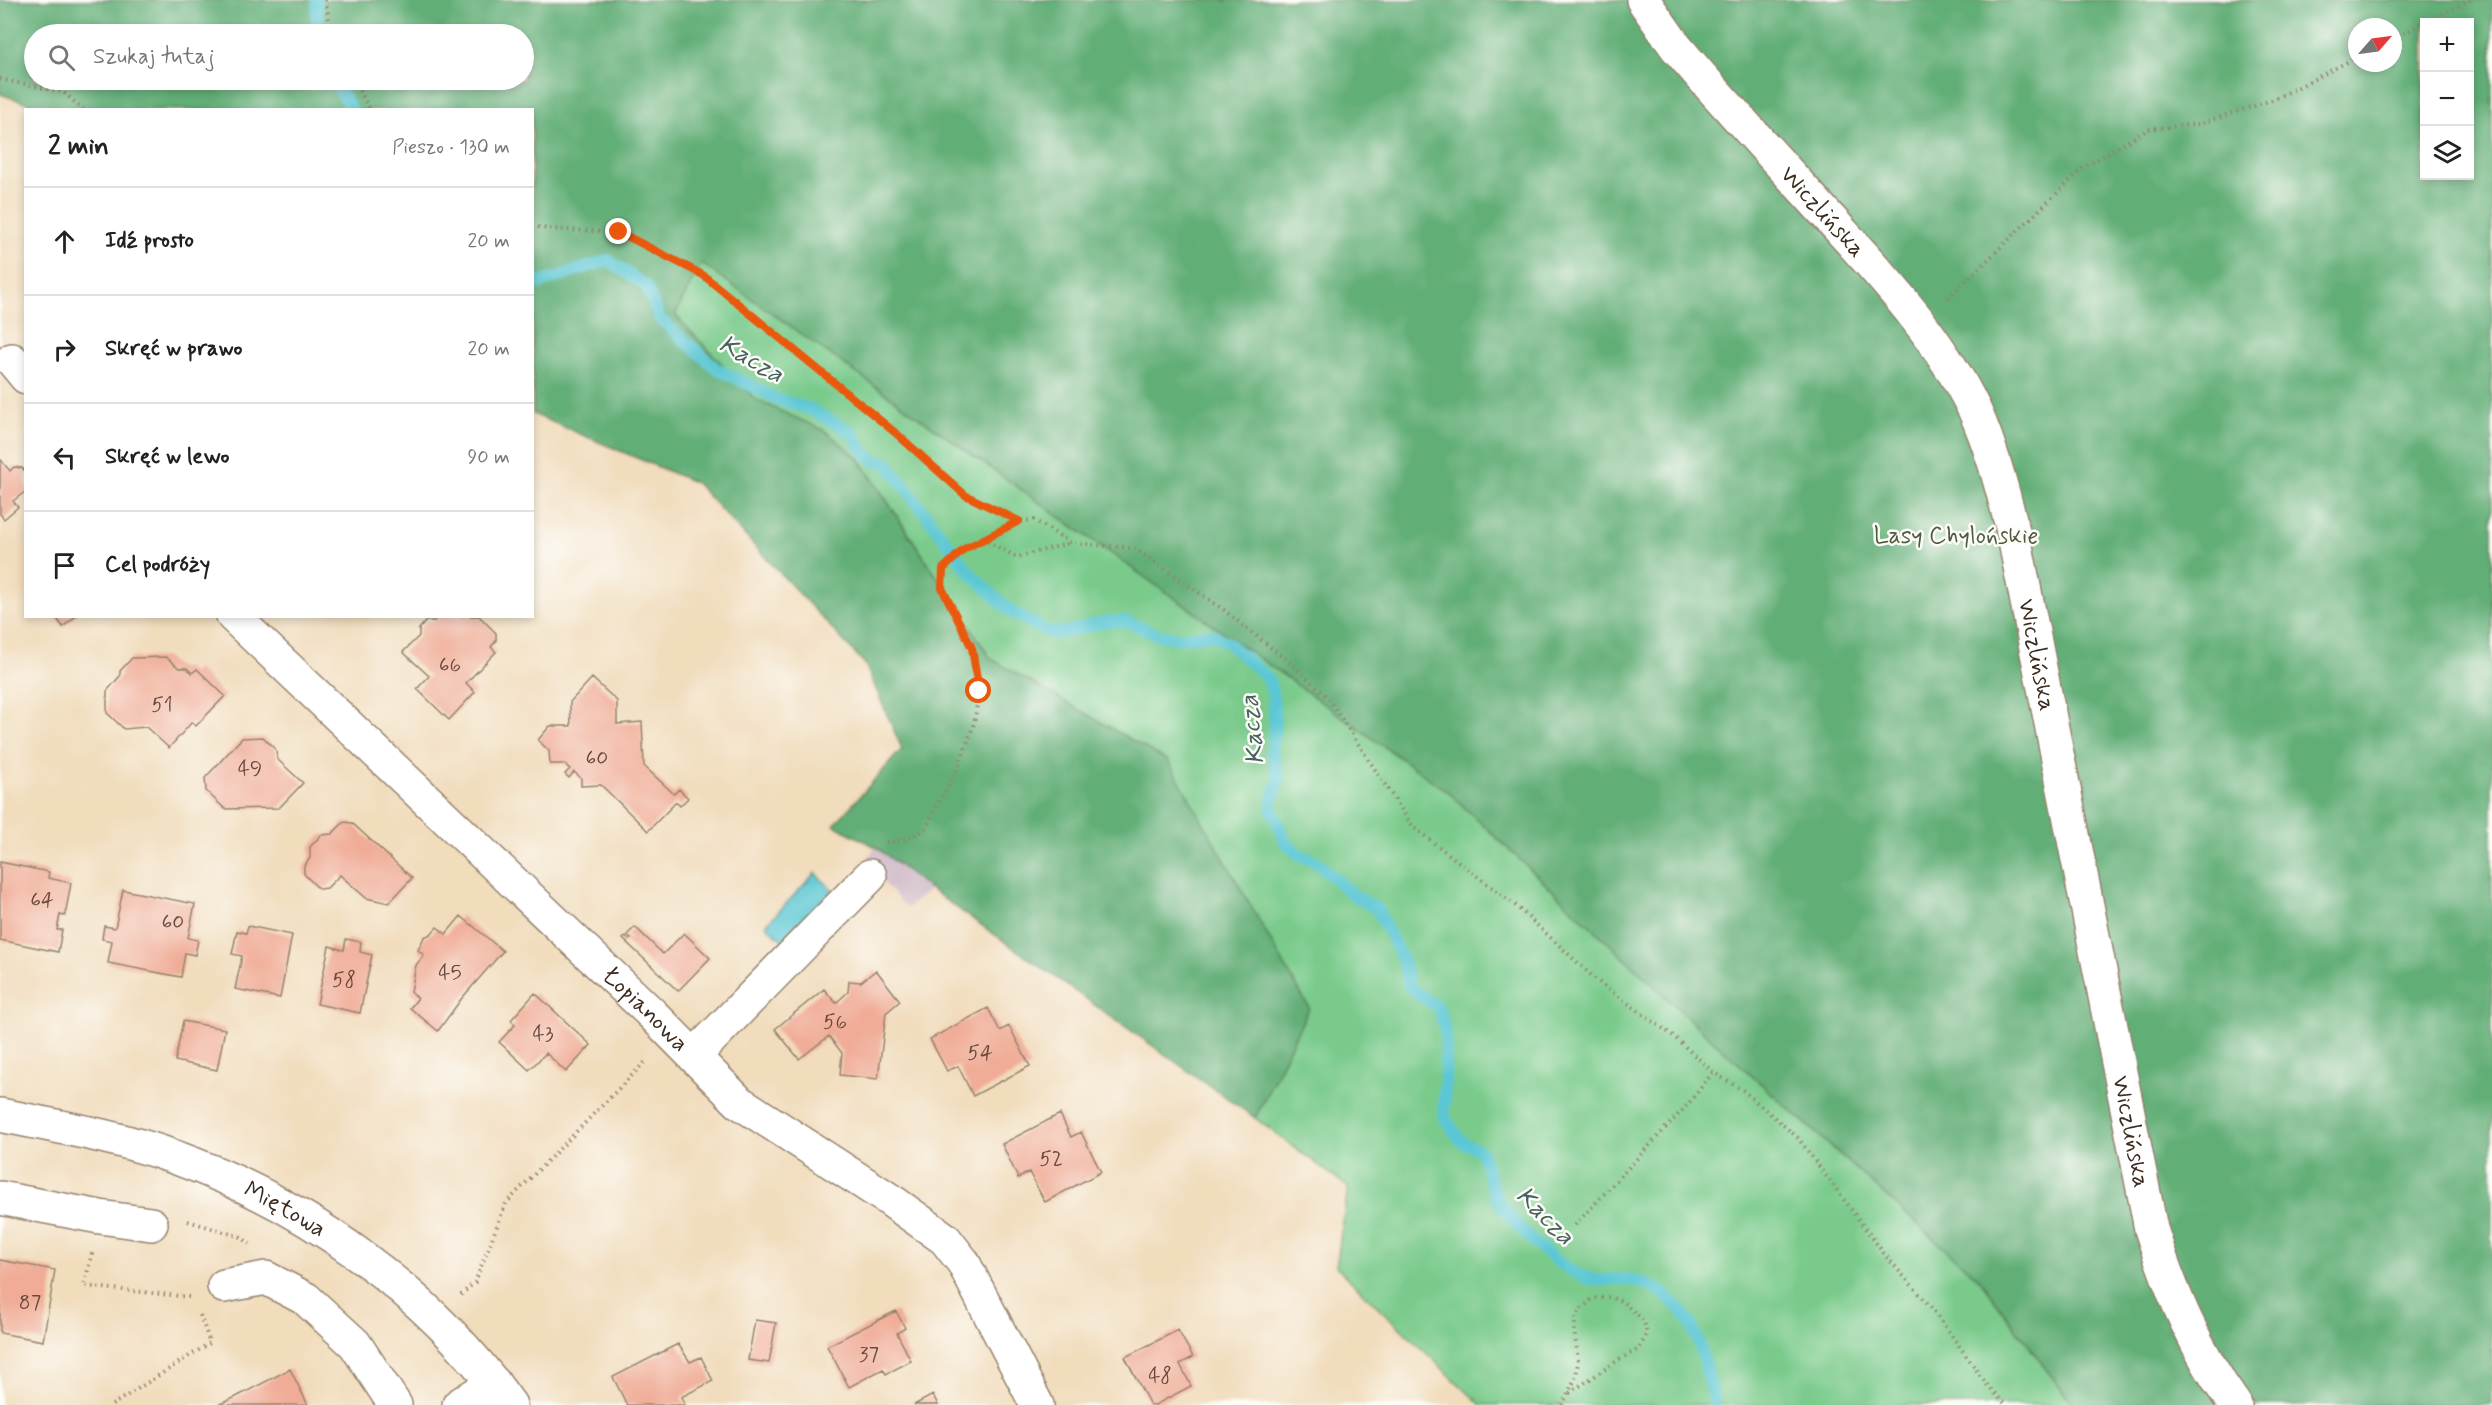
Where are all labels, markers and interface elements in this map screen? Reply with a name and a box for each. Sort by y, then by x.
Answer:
north arrow [2348,18,2402,72]
map controls [2420,18,2474,180]
button: + [2420,18,2474,72]
search box [24,24,534,90]
icon: search [45,41,78,74]
text: Szukaj tutaj [93,43,215,71]
button: − [2420,72,2474,126]
button: layers [2420,126,2474,180]
text: 2 min [48,130,109,164]
text: Pieszo · 130 m [392,134,510,161]
street label: Wiczlińska [1773,160,1872,264]
route end [605,218,631,244]
icon: ahead [48,225,81,258]
text: Idź prosto [105,227,194,255]
text: 20 m [467,228,510,255]
water label: Kacza [712,328,790,392]
icon: right [48,333,81,366]
text: Skręć w prawo [105,335,242,363]
text: 20 m [467,336,510,363]
icon: left [48,441,81,474]
text: Skręć w lewo [105,443,230,471]
text: 90 m [467,444,510,471]
park label: Lasy Chylońskie [1874,521,2038,552]
icon: arrive [48,549,81,582]
text: Cel podróży [105,551,210,579]
street label: Wiczlińska [2010,597,2062,714]
house number: 66 [439,651,461,679]
route start [965,677,991,703]
house number: 51 [151,691,173,719]
water label: Kacza [1232,693,1274,766]
house number: 60 [586,744,608,772]
house number: 49 [238,755,262,783]
house number: 64 [30,886,54,914]
house number: 60 [162,908,184,936]
house number: 45 [438,959,462,987]
street label: Łopianowa [595,961,695,1059]
house number: 58 [332,966,356,994]
house number: 56 [823,1008,847,1036]
house number: 43 [532,1020,554,1048]
house number: 54 [967,1039,993,1067]
street label: Wiczlińska [2104,1073,2156,1190]
house number: 52 [1039,1145,1063,1173]
street label: Miętowa [238,1174,332,1245]
water label: Kacza [1508,1180,1581,1253]
house number: 87 [19,1289,41,1317]
house number: 37 [859,1341,879,1369]
house number: 48 [1148,1362,1172,1390]

